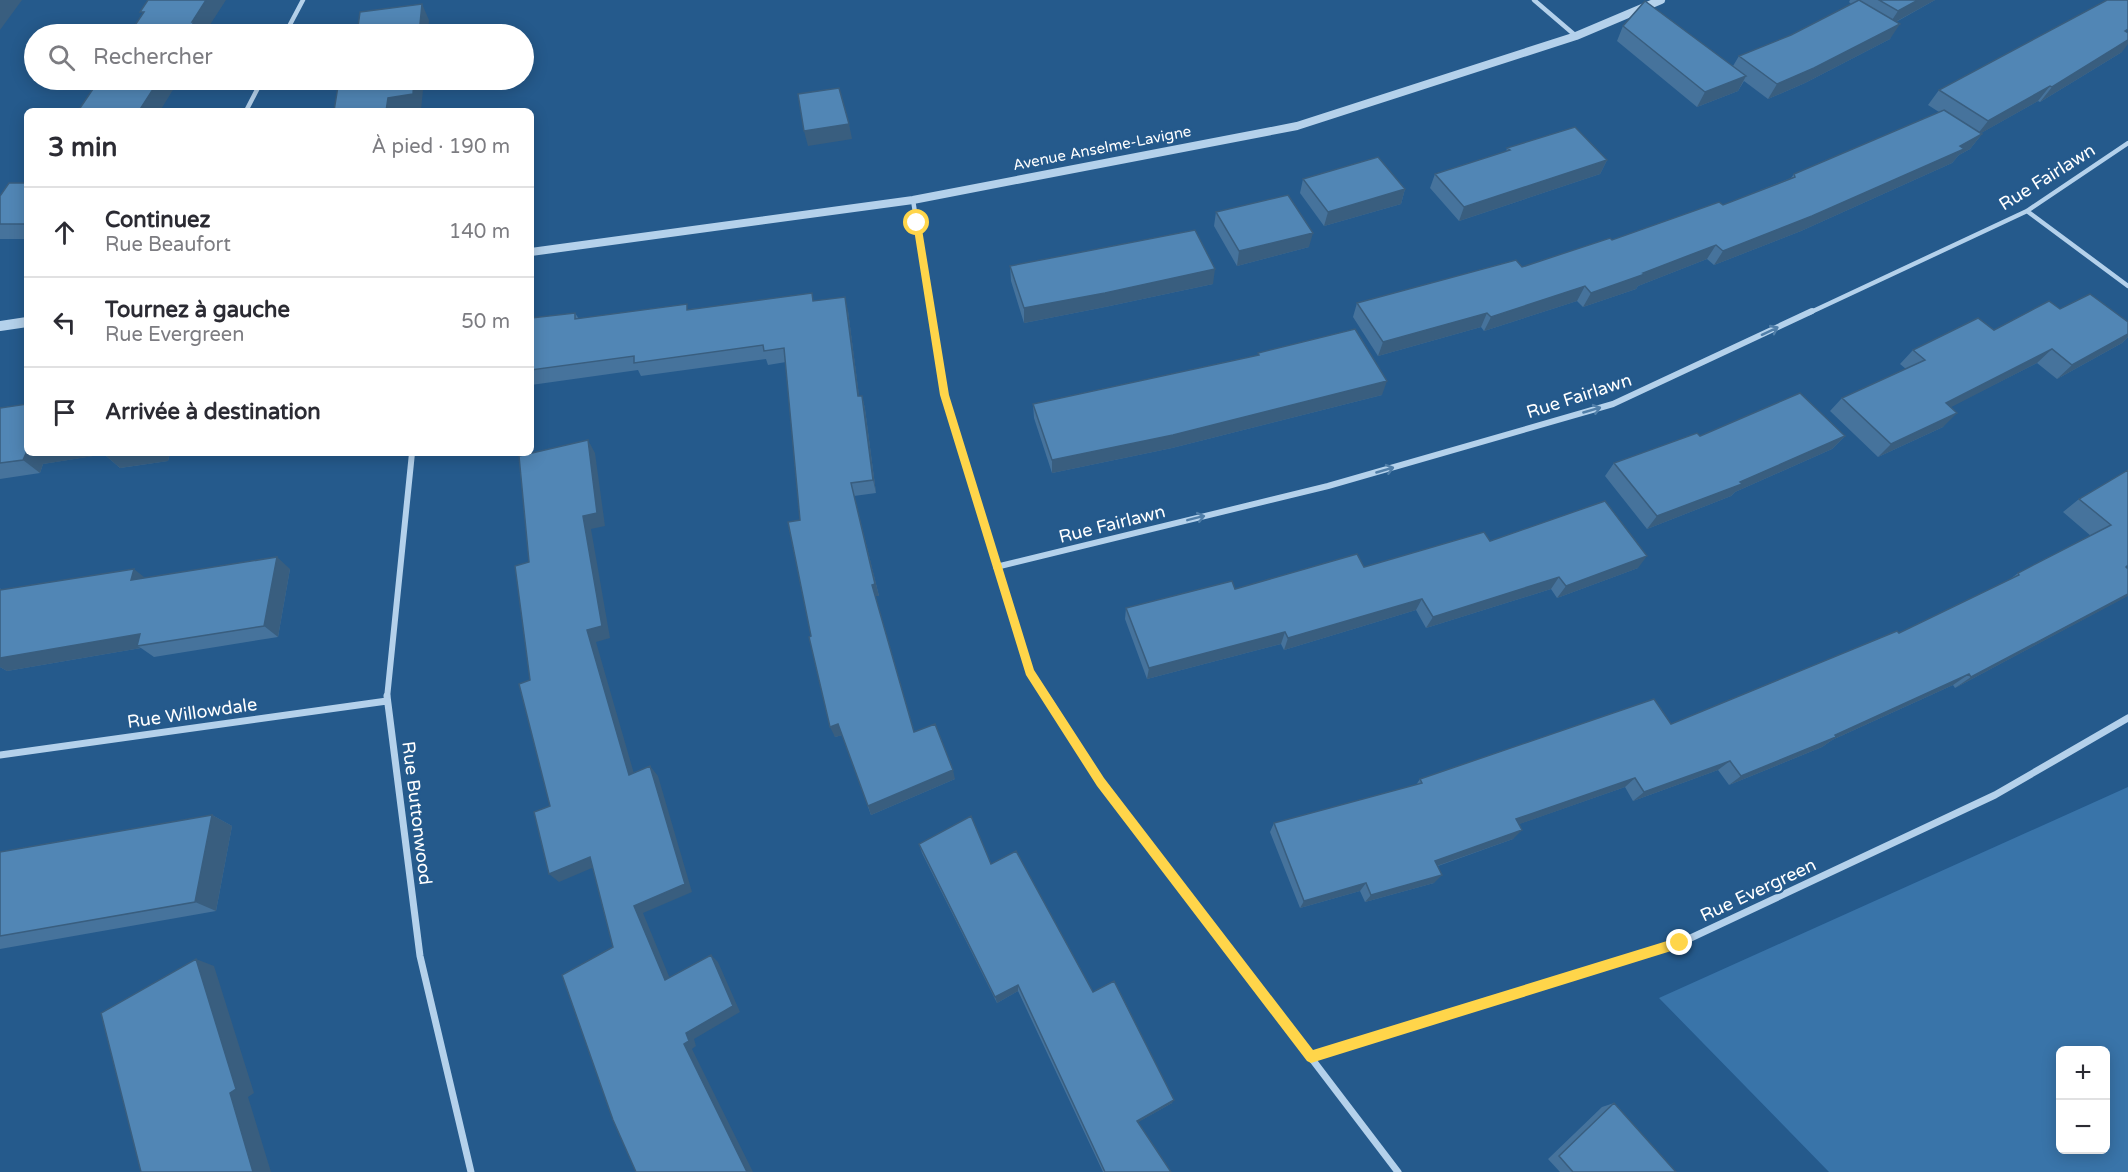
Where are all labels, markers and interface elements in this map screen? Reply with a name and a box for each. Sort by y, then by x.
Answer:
search box [24,24,534,90]
icon: search [45,41,78,74]
text: Rechercher [93,44,213,70]
street label: Avenue Anselme-Lavigne [1011,122,1193,174]
text: 3 min [48,132,117,163]
text: À pied · 190 m [372,135,510,159]
street label: Rue Fairlawn [1995,139,2099,215]
text: Continuez [105,207,210,233]
route start [903,209,929,235]
icon: ahead [48,216,81,249]
text: 140 m [449,220,510,244]
text: Rue Beaufort [105,233,231,257]
text: Tournez à gauche [105,297,290,323]
icon: left [48,306,81,339]
text: 50 m [461,310,510,334]
text: Rue Evergreen [105,323,244,347]
one-way arrow [1761,324,1779,336]
street label: Rue Fairlawn [1524,369,1634,423]
icon: arrive [48,396,81,429]
text: Arrivée à destination [105,399,321,425]
one-way arrow [1582,404,1601,415]
one-way arrow [1375,464,1394,475]
street label: Rue Fairlawn [1056,500,1168,548]
one-way arrow [1186,512,1205,524]
street label: Rue Willowdale [126,693,258,733]
street label: Rue Buttonwood [397,740,437,886]
street label: Rue Evergreen [1697,854,1819,926]
route end [1666,929,1692,955]
map controls [2056,1046,2110,1154]
button: + [2056,1046,2110,1100]
button: − [2056,1100,2110,1154]

